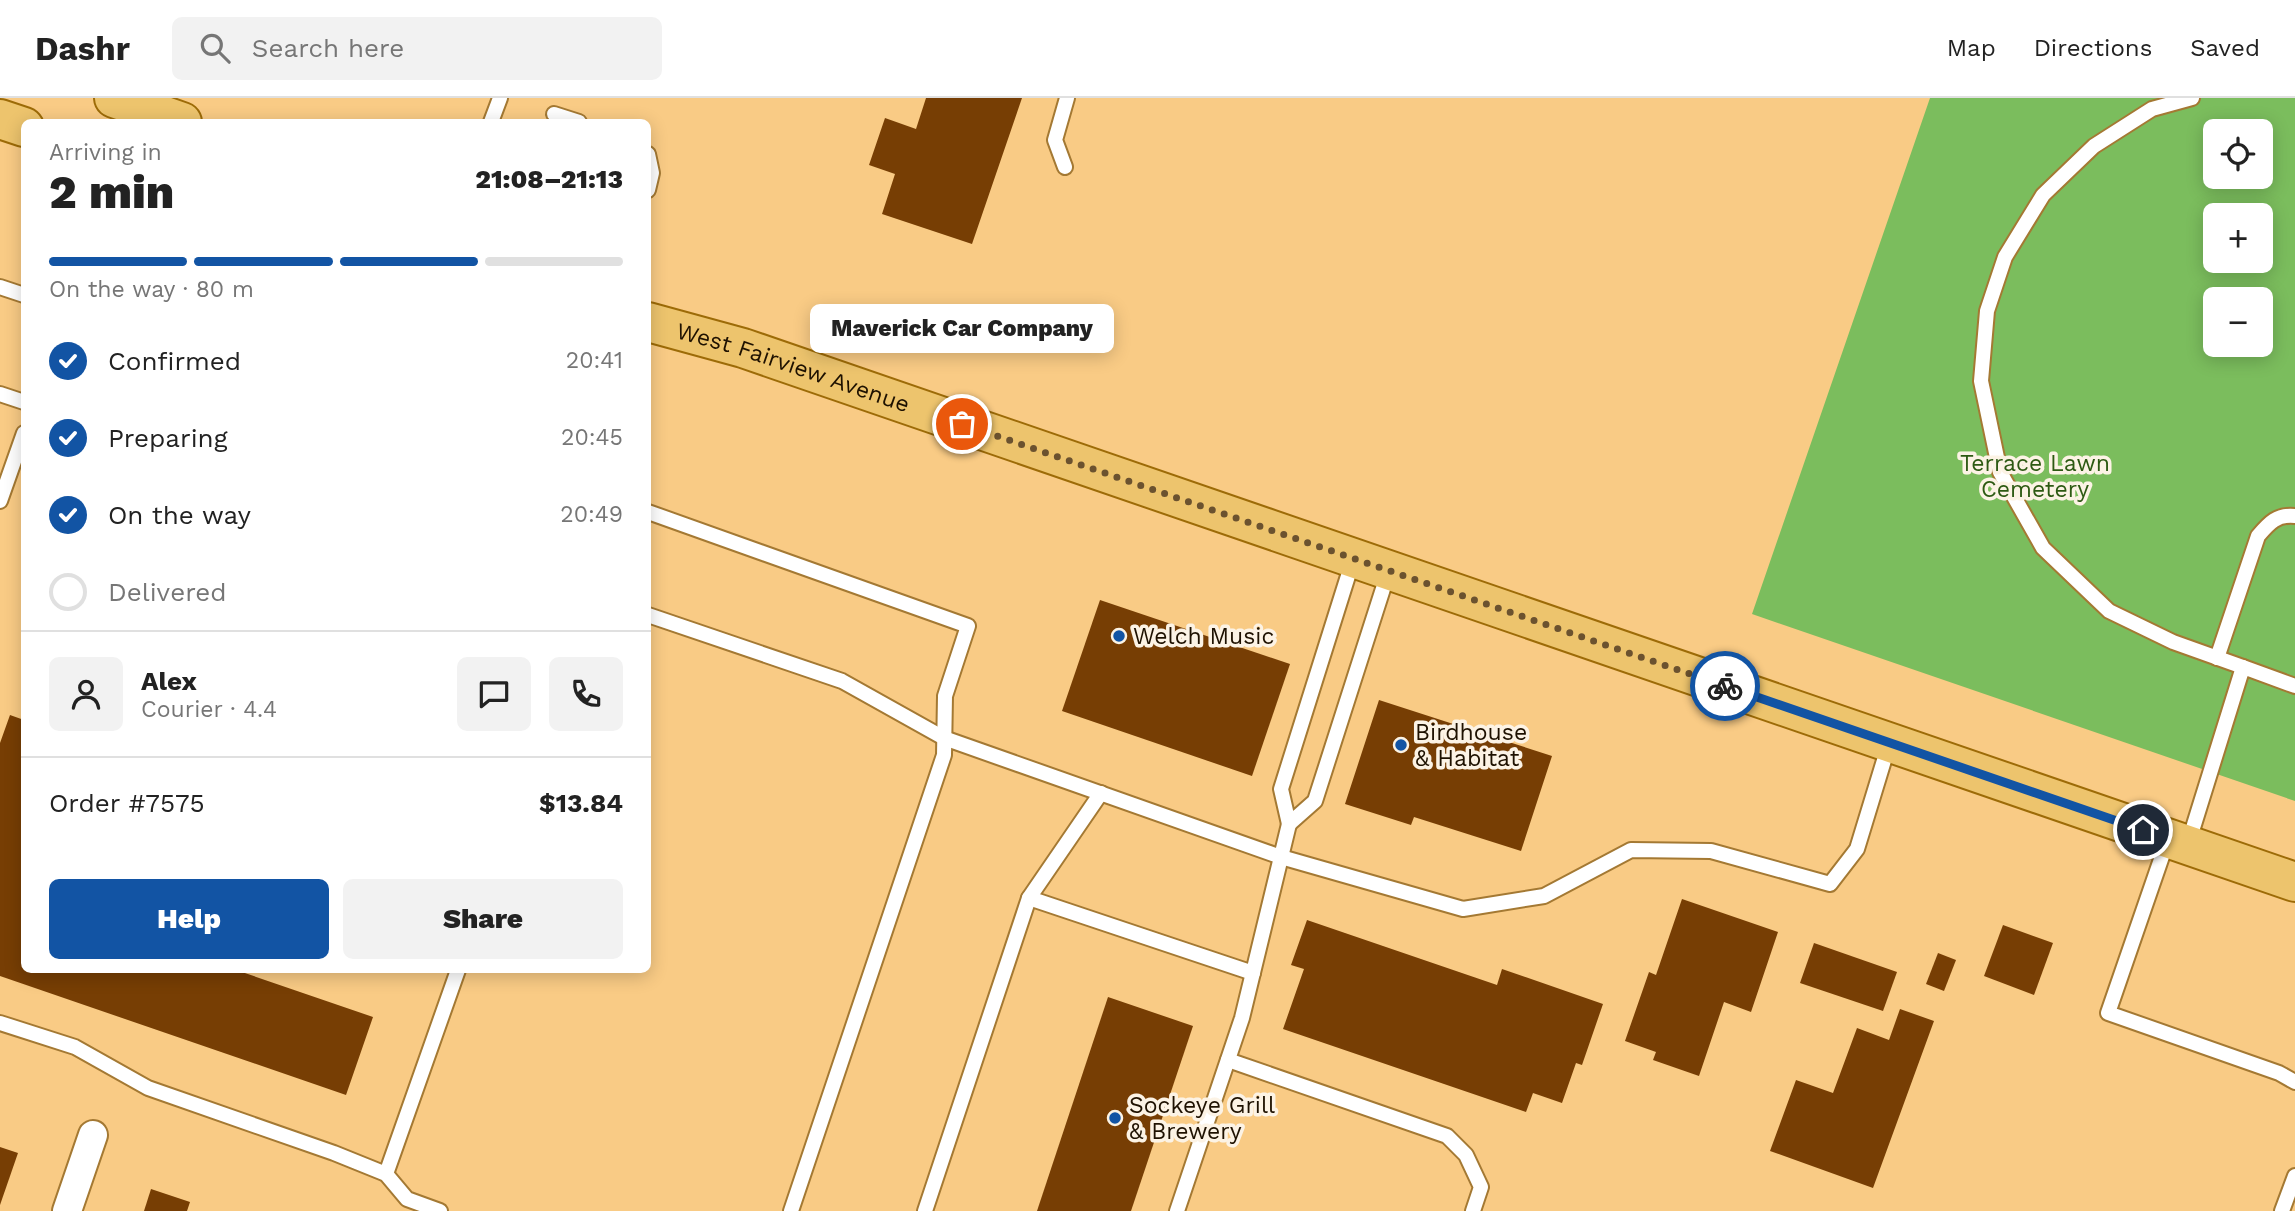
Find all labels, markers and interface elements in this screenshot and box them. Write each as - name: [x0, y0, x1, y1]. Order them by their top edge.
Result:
- search box: [172, 17, 662, 80]
- text: Dashr: [35, 29, 130, 68]
- icon: search: [196, 29, 234, 67]
- text: Search here: [252, 33, 404, 63]
- text: Map: [1947, 34, 1996, 62]
- text: Directions: [2034, 34, 2152, 62]
- text: Saved: [2190, 34, 2260, 62]
- map controls: [2203, 119, 2273, 357]
- button: locate: [2203, 119, 2273, 189]
- text: Arriving in: [49, 139, 162, 166]
- text: 21:08–21:13: [475, 164, 623, 194]
- text: 2 min: [49, 165, 174, 219]
- button: +: [2203, 203, 2273, 273]
- text: On the way · 80 m: [49, 276, 254, 303]
- button: −: [2203, 287, 2273, 357]
- callout: Maverick Car Company: [810, 305, 1114, 354]
- text: Maverick Car Company: [831, 315, 1093, 342]
- street label: West Fairview Avenue: [673, 317, 913, 418]
- icon: check: [49, 342, 87, 380]
- text: Confirmed: [108, 346, 241, 376]
- text: 20:41: [566, 347, 623, 374]
- pin: [932, 394, 992, 454]
- icon: bag: [943, 405, 981, 443]
- icon: check: [49, 419, 87, 457]
- text: Preparing: [108, 423, 228, 453]
- text: 20:45: [561, 424, 623, 451]
- park label: Terrace Lawn Cemetery: [1960, 450, 2110, 503]
- icon: check: [49, 496, 87, 534]
- text: On the way: [108, 500, 251, 530]
- text: 20:49: [560, 501, 623, 528]
- text: Delivered: [108, 577, 227, 607]
- place label: Welch Music: [1133, 623, 1274, 650]
- marker: Welch Music: [1111, 628, 1127, 644]
- courier: [1690, 651, 1760, 721]
- button: person: [49, 657, 123, 731]
- button: chat: [457, 657, 531, 731]
- button: phone: [549, 657, 623, 731]
- text: Alex: [141, 666, 197, 696]
- icon: bike: [1706, 667, 1744, 705]
- text: Courier · 4.4: [141, 696, 277, 723]
- place label: Birdhouse & Habitat: [1415, 719, 1527, 772]
- marker: Birdhouse & Habitat: [1393, 737, 1409, 753]
- text: Order #7575: [49, 788, 205, 818]
- text: $13.84: [539, 788, 623, 818]
- pin: [2113, 800, 2173, 860]
- icon: home: [2124, 811, 2162, 849]
- button: Help: [49, 879, 329, 959]
- button: Share: [343, 879, 623, 959]
- place label: Sockeye Grill & Brewery: [1129, 1092, 1275, 1145]
- marker: Sockeye Grill & Brewery: [1107, 1110, 1123, 1126]

